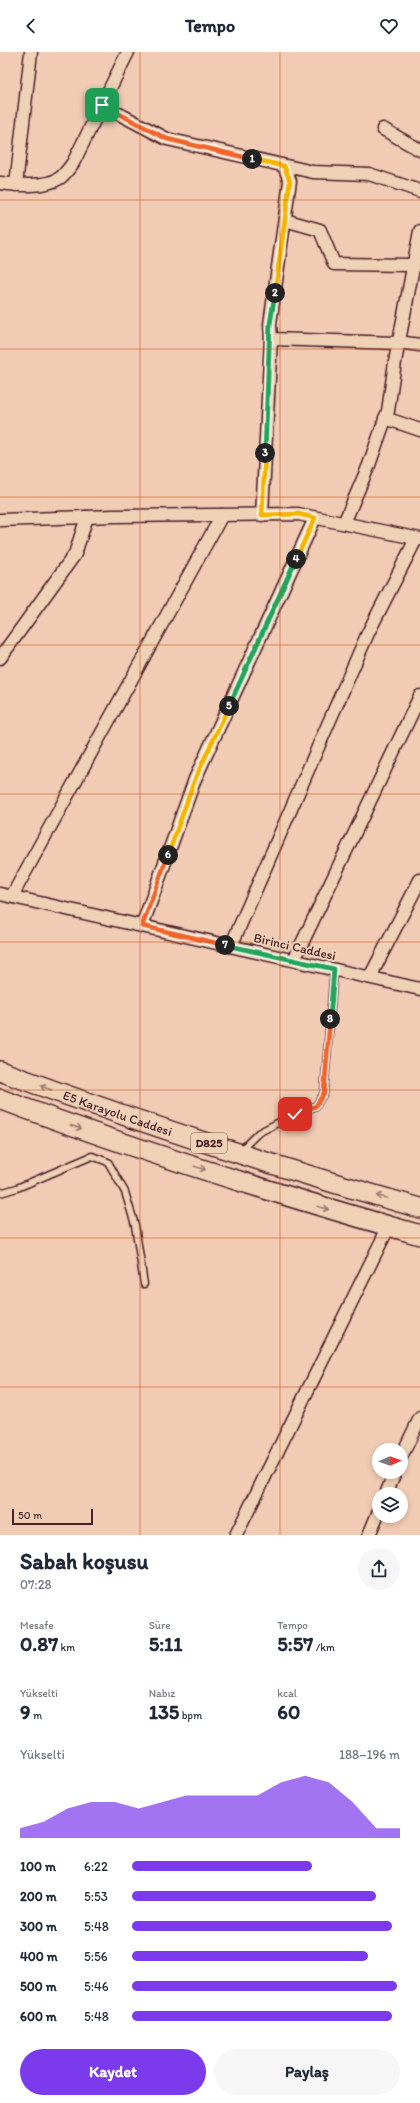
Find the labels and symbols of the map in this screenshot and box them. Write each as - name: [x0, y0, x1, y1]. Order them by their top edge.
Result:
- pin: [85, 88, 119, 122]
- pin: 1: [242, 149, 262, 169]
- pin: 2: [265, 283, 285, 303]
- pin: 3: [255, 443, 275, 463]
- pin: 4: [286, 549, 306, 569]
- pin: 5: [219, 696, 239, 716]
- pin: 6: [158, 845, 178, 865]
- street label: Birinci Caddesi: [252, 930, 338, 963]
- pin: 7: [215, 935, 235, 955]
- pin: 8: [320, 1009, 340, 1029]
- one-way arrow: [40, 1084, 52, 1092]
- street label: E5 Karayolu Caddesi: [61, 1088, 174, 1139]
- pin: [278, 1097, 312, 1131]
- one-way arrow: [70, 1123, 82, 1131]
- road number: D825: [191, 1133, 227, 1153]
- one-way arrow: [193, 1164, 205, 1172]
- one-way arrow: [376, 1193, 389, 1200]
- one-way arrow: [316, 1205, 329, 1212]
- north arrow: [372, 1443, 408, 1479]
- scale bar: [12, 1507, 93, 1526]

